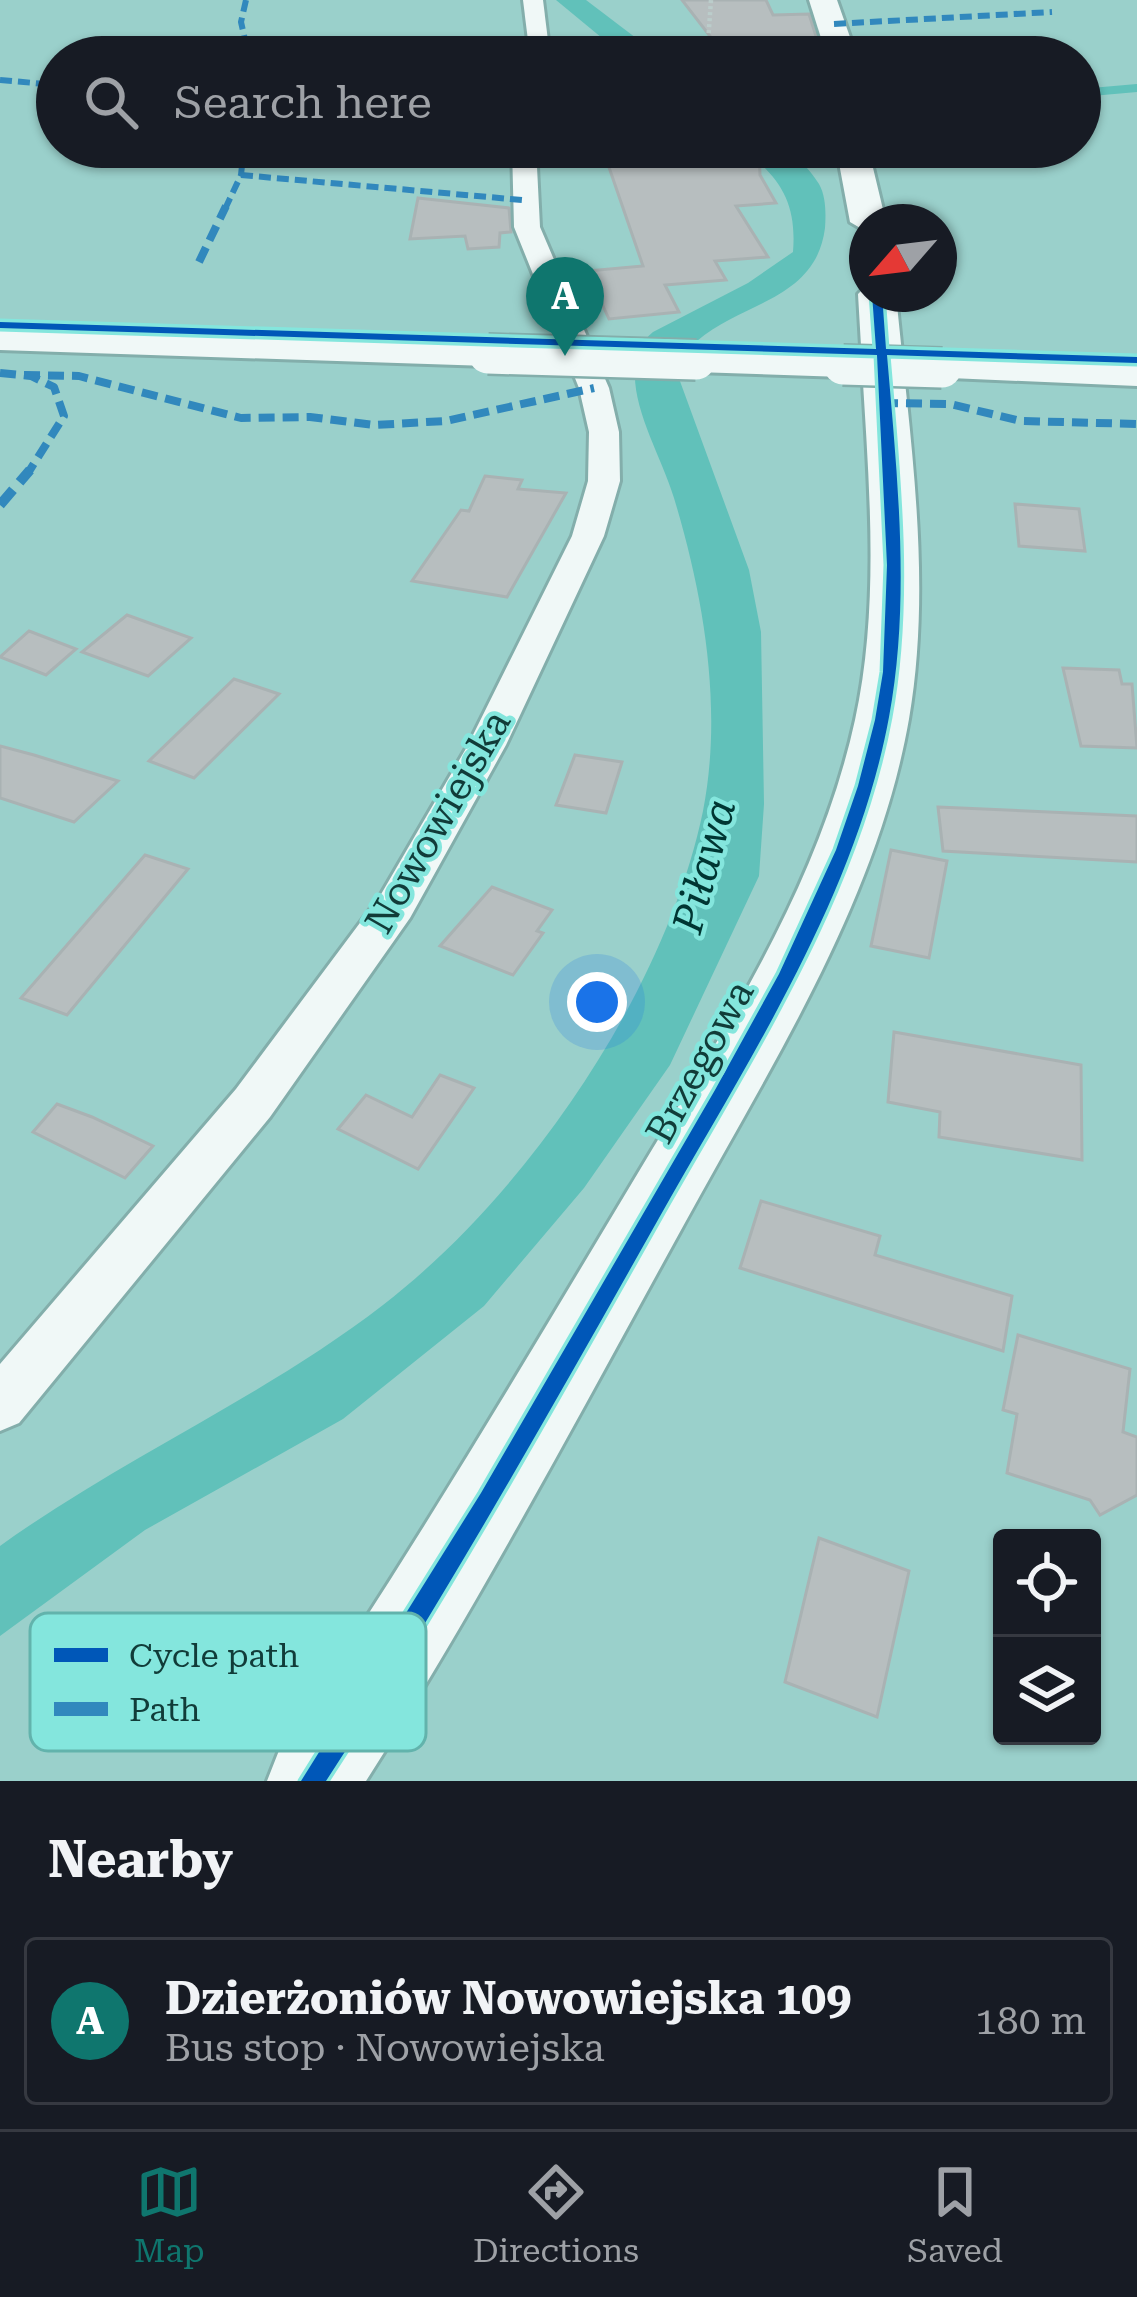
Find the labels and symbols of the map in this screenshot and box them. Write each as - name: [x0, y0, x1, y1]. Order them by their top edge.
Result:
- north arrow: [849, 204, 957, 312]
- pin: A: [526, 257, 604, 356]
- street label: Nowowiejska: [356, 703, 520, 941]
- water label: Piława: [662, 794, 745, 939]
- your location: [567, 972, 627, 1032]
- street label: Brzegowa: [637, 973, 763, 1151]
- legend: [30, 1613, 426, 1751]
- text: Cycle path: [129, 1636, 299, 1675]
- text: Path: [129, 1690, 201, 1729]

